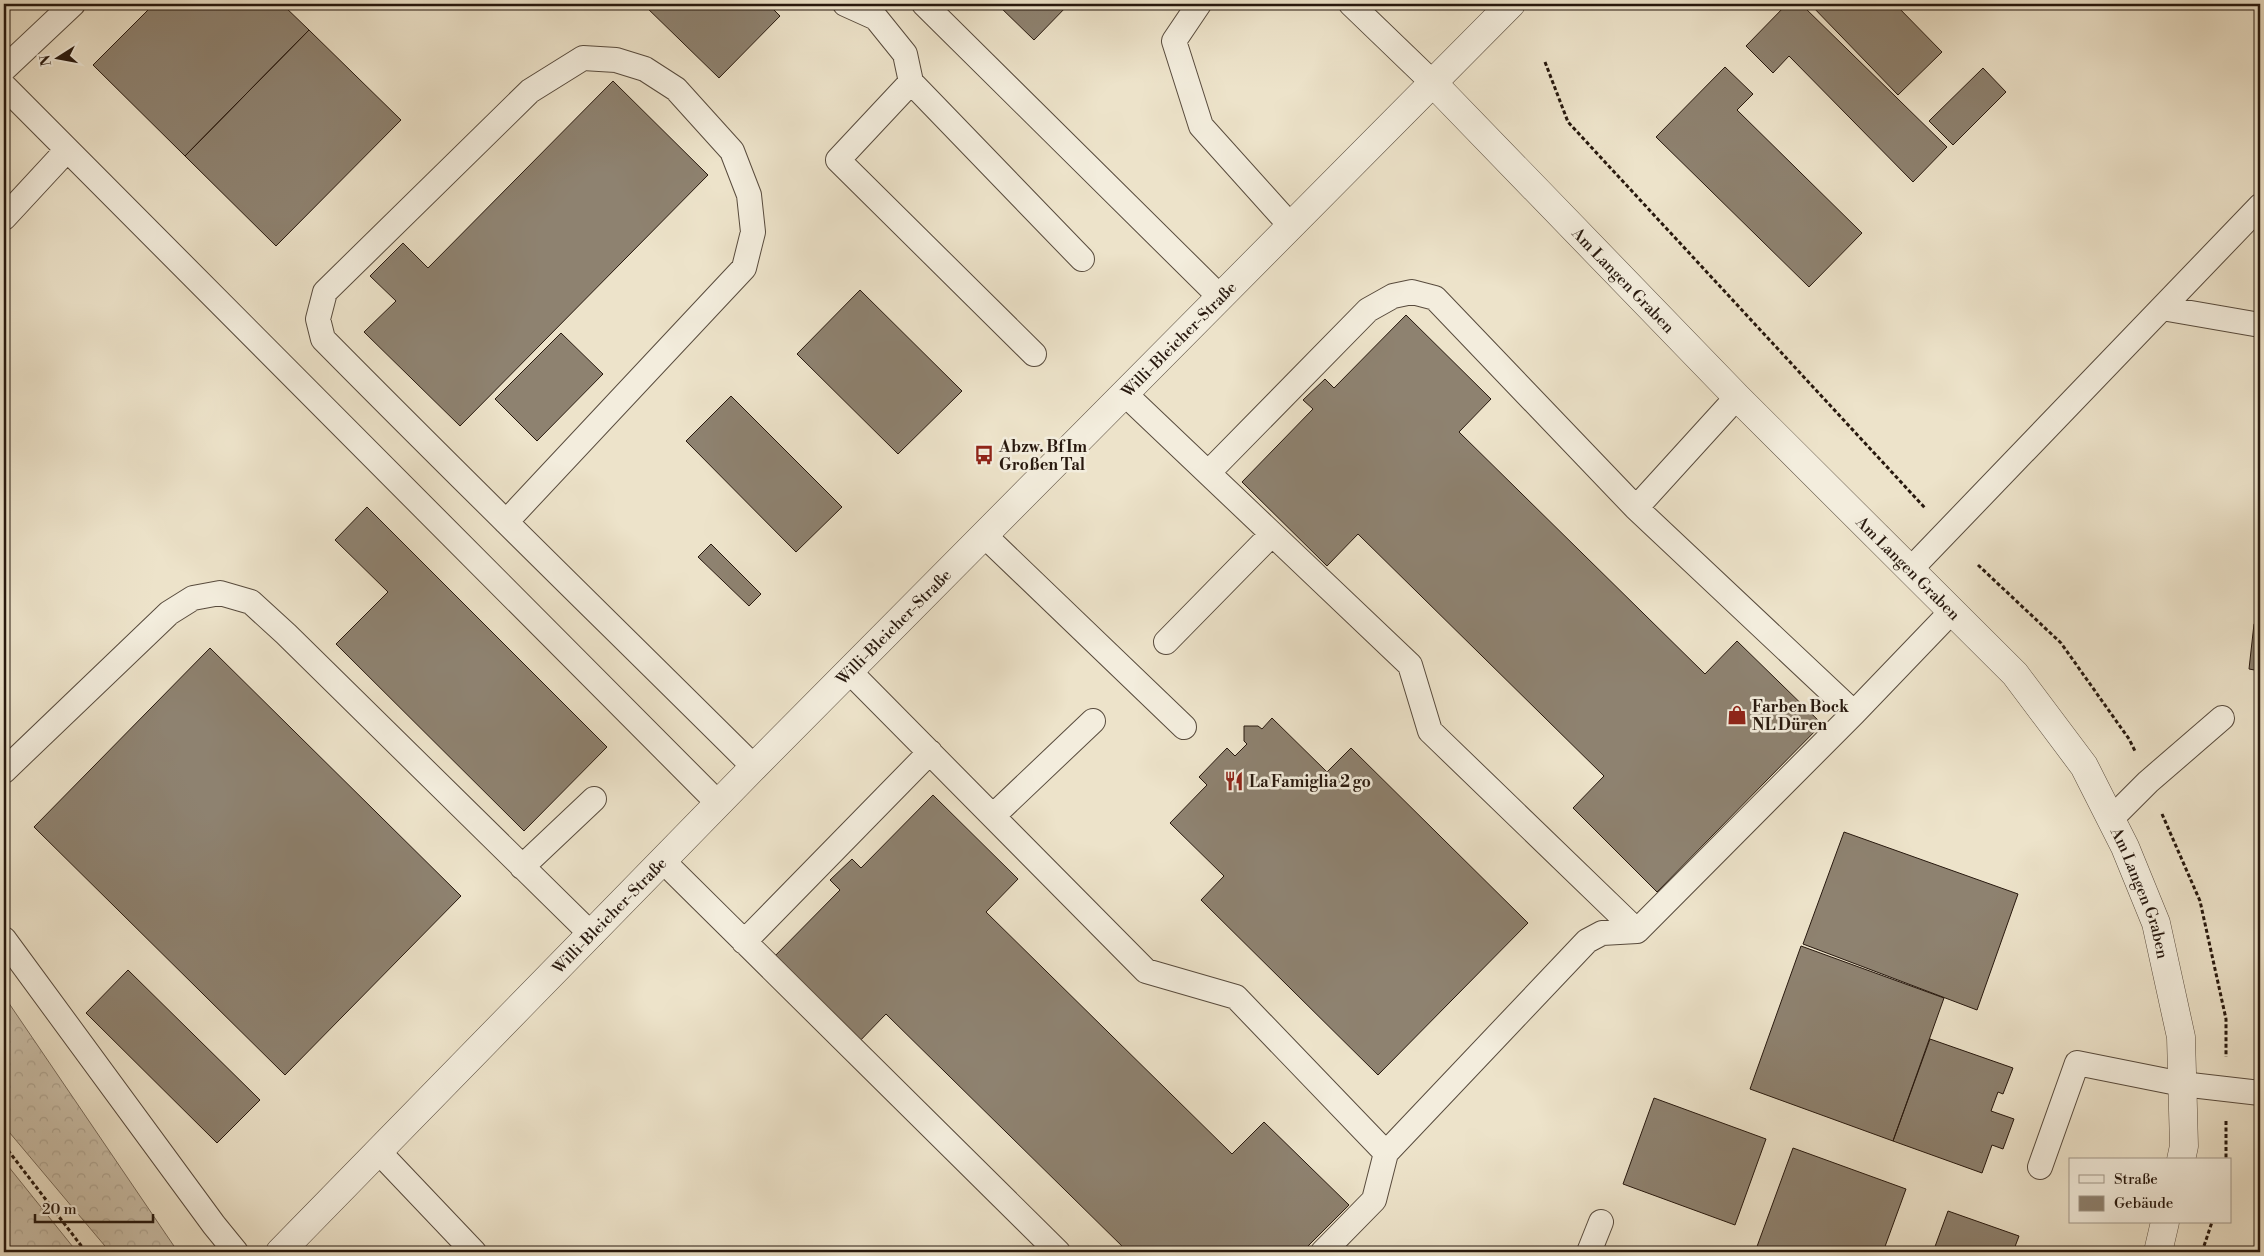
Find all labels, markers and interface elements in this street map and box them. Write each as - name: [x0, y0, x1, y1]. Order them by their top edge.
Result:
- north arrow: [32, 32, 82, 82]
- text: N: [36, 53, 56, 67]
- street label: Am Langen Graben: [1567, 223, 1679, 338]
- street label: Willi-Bleicher-Straße: [1117, 278, 1241, 403]
- place label: Abzw. Bf Im Großen Tal: [998, 437, 1087, 475]
- bus stop icon: Abzw. Bf Im Großen Tal: [973, 444, 995, 466]
- street label: Am Langen Graben: [1851, 512, 1964, 625]
- street label: Willi-Bleicher-Straße: [832, 565, 956, 690]
- place label: Farben Bock NL Düren: [1752, 697, 1850, 735]
- shop icon: Farben Bock NL Düren: [1726, 704, 1748, 726]
- restaurant icon: La Famiglia 2 go: [1223, 770, 1245, 792]
- place label: La Famiglia 2 go: [1249, 772, 1371, 792]
- street label: Am Langen Graben: [2105, 823, 2173, 961]
- street label: Willi-Bleicher-Straße: [548, 853, 671, 979]
- legend: [2069, 1158, 2232, 1224]
- text: Straße: [2114, 1170, 2158, 1189]
- scale bar: [35, 1191, 152, 1223]
- text: Gebäude: [2114, 1194, 2173, 1213]
- text: 20 m: [42, 1200, 77, 1219]

